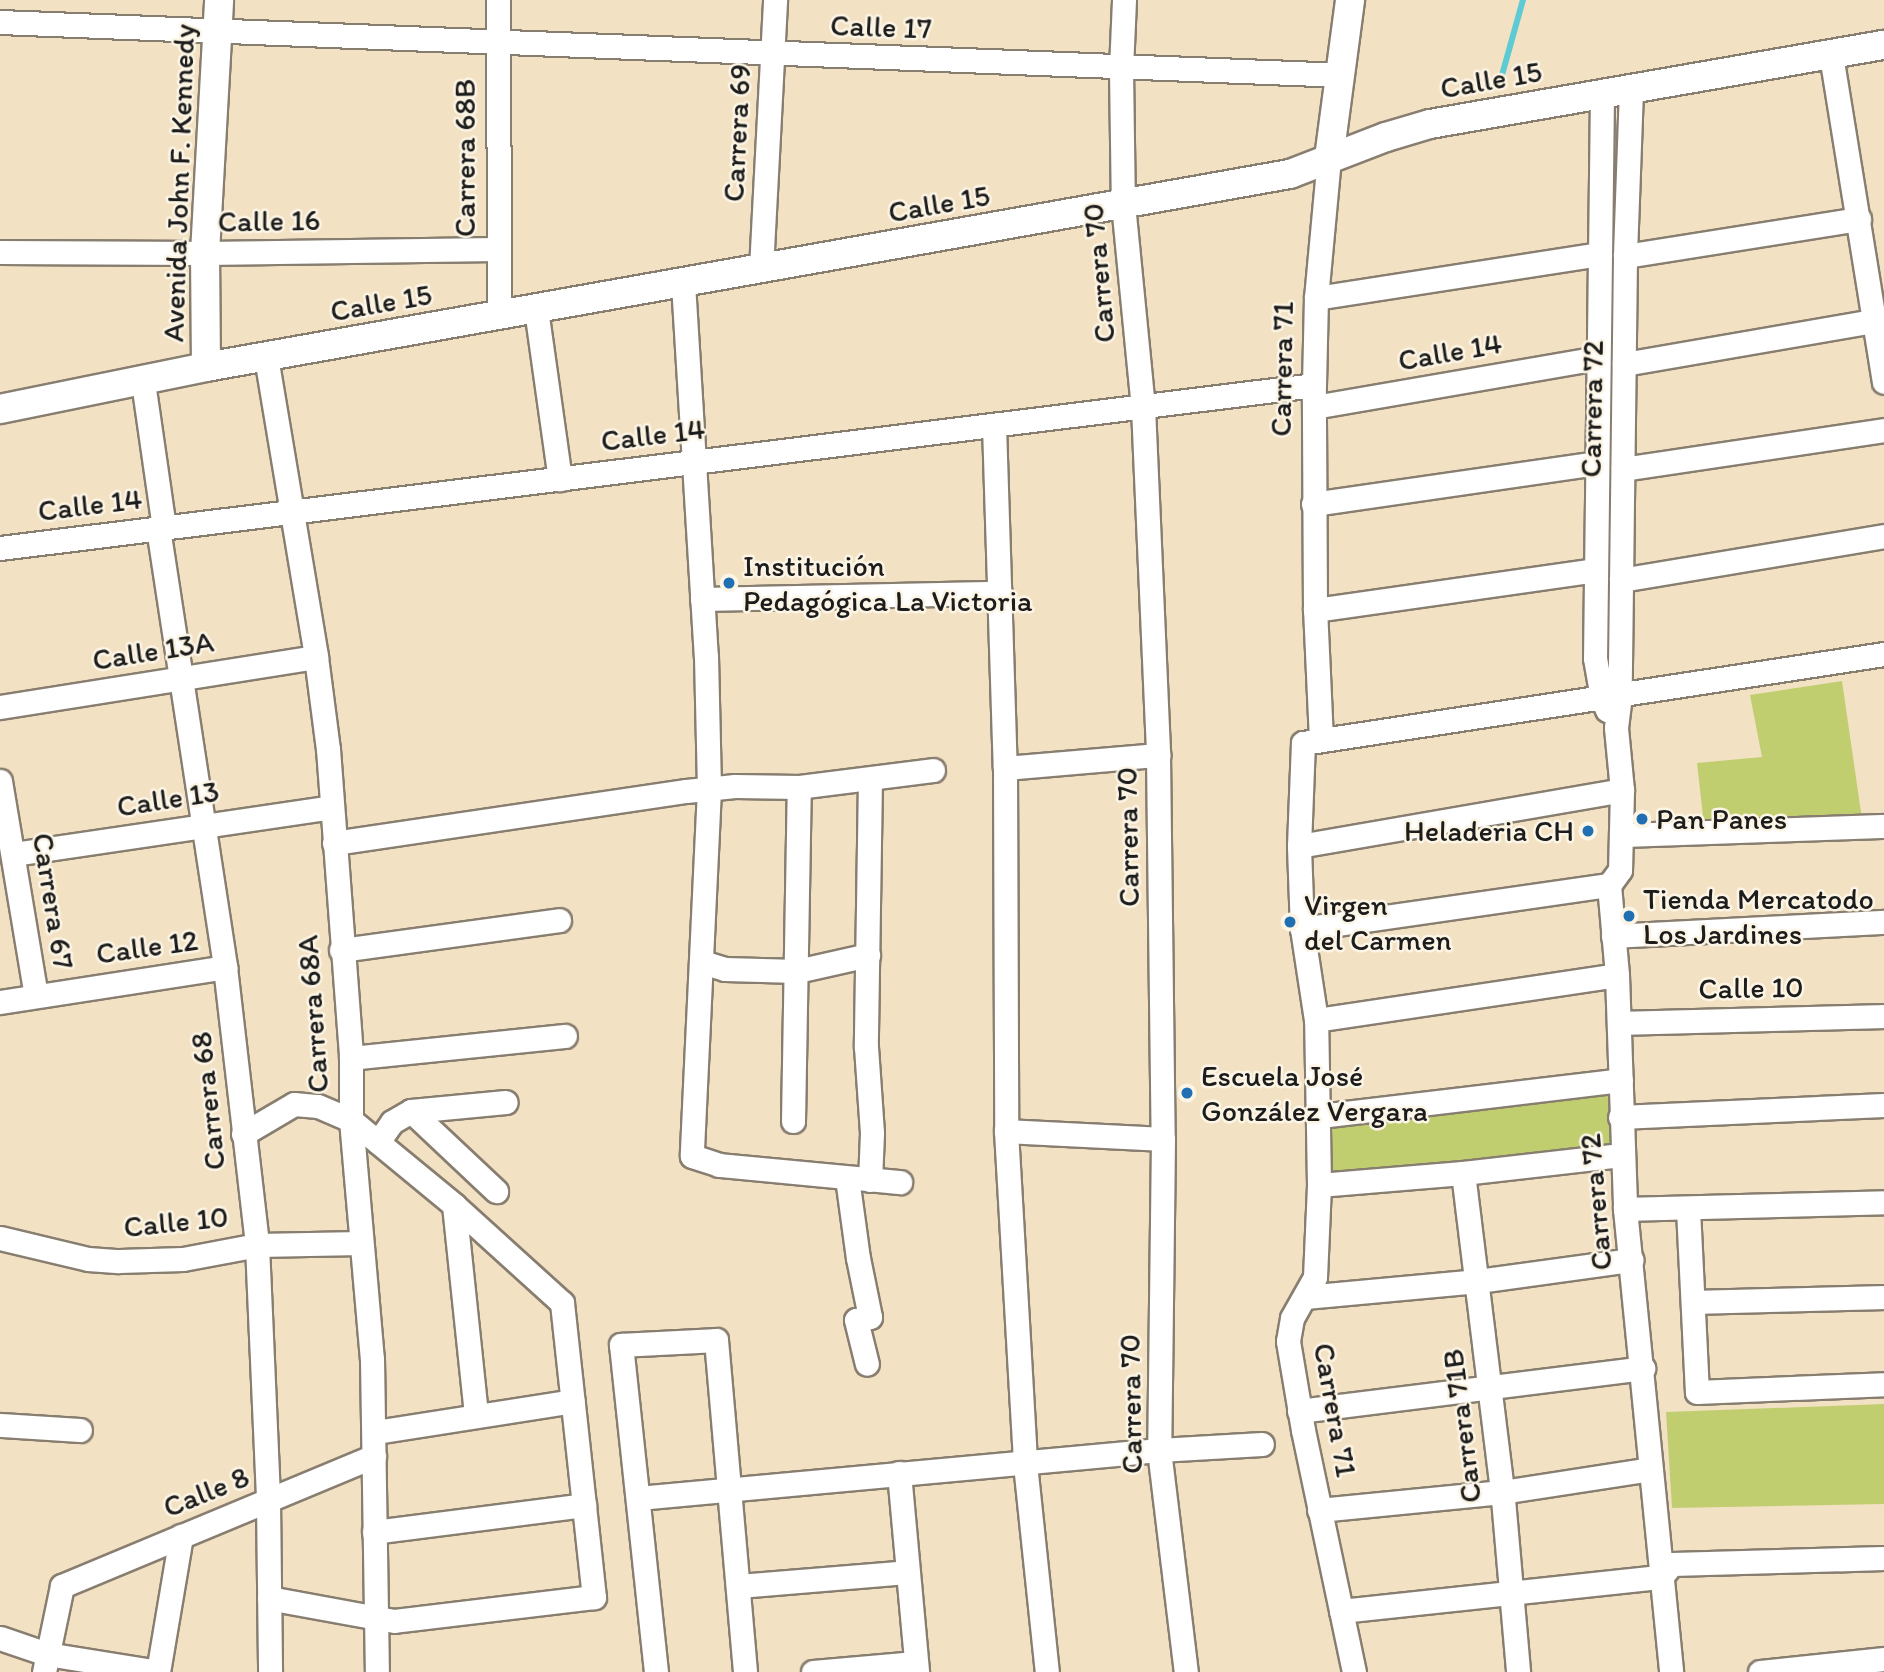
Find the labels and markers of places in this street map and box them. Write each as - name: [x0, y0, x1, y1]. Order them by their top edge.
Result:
- place label: Institución Pedagógica La Victoria: [743, 548, 1033, 618]
- marker: Institución Pedagógica La Victoria: [721, 575, 737, 591]
- place label: Pan Panes: [1656, 801, 1788, 837]
- marker: Pan Panes: [1634, 811, 1650, 827]
- place label: Heladeria CH: [1404, 813, 1574, 849]
- marker: Heladeria CH: [1580, 823, 1596, 839]
- place label: Tienda Mercatodo Los Jardines: [1643, 881, 1874, 951]
- place label: Virgen del Carmen: [1304, 887, 1452, 958]
- marker: Tienda Mercatodo Los Jardines: [1621, 908, 1637, 924]
- marker: Virgen del Carmen: [1282, 914, 1298, 930]
- place label: Escuela José González Vergara: [1201, 1058, 1427, 1128]
- marker: Escuela José González Vergara: [1179, 1085, 1195, 1101]

